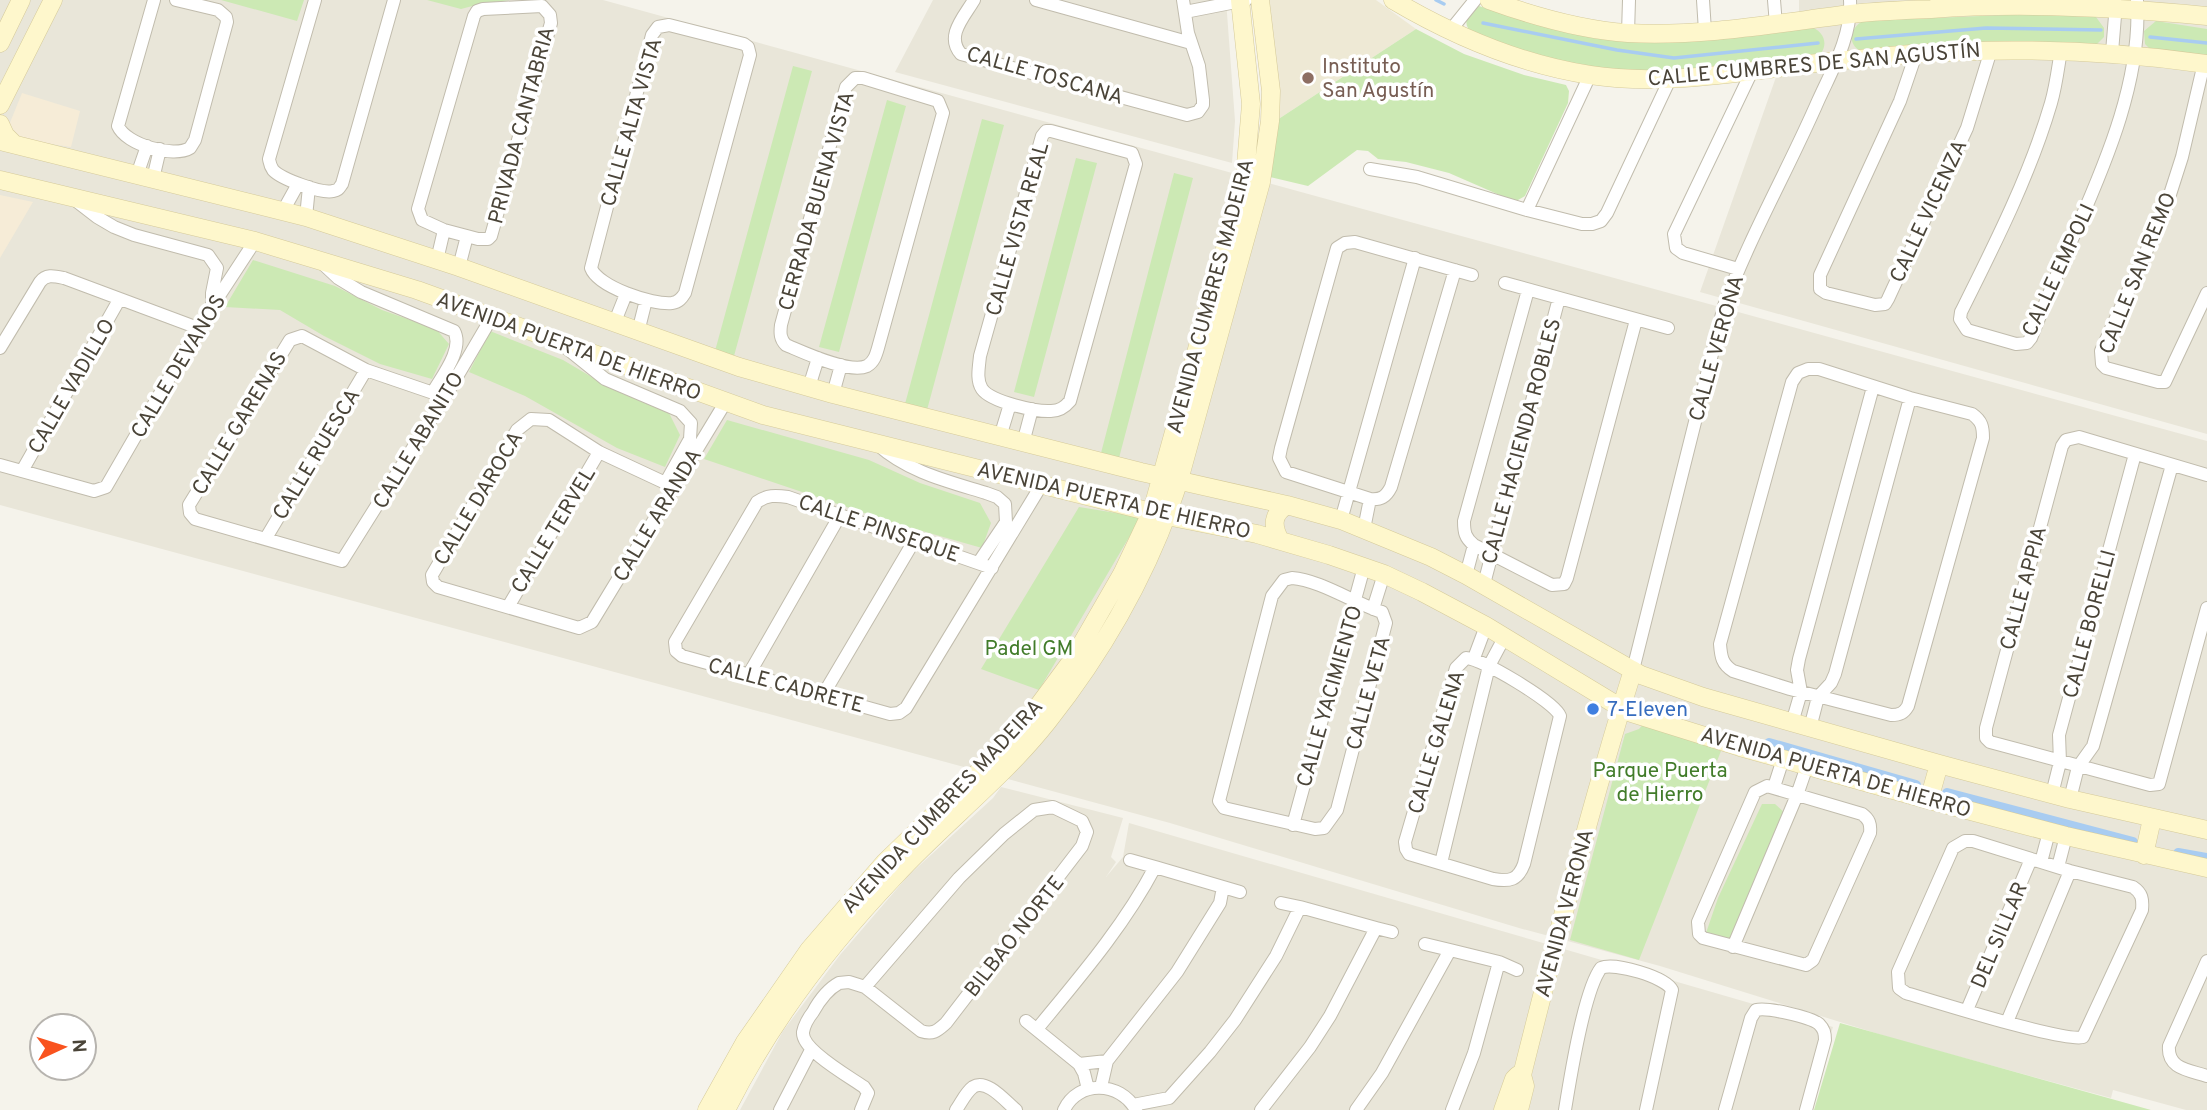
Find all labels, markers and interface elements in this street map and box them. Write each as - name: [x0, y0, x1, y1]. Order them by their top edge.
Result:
- street label: PRIVADA CANTABRIA: [483, 24, 562, 227]
- street label: CALLE ALTA VISTA: [595, 35, 669, 210]
- street label: CALLE CUMBRES DE SAN AGUSTÍN: [1646, 36, 1982, 94]
- street label: CALLE TOSCANA: [963, 41, 1126, 112]
- place label: Instituto San Agustín: [1322, 54, 1434, 105]
- marker: Instituto San Agustín: [1300, 70, 1316, 86]
- street label: CERRADA BUENA VISTA: [773, 89, 862, 314]
- street label: CALLE VICENZA: [1884, 136, 1974, 287]
- street label: CALLE VISTA REAL: [981, 139, 1056, 319]
- street label: AVENIDA CUMBRES MADEIRA: [1162, 156, 1261, 437]
- street label: CALLE SAN REMO: [2094, 189, 2183, 358]
- street label: CALLE EMPOLI: [2017, 200, 2102, 341]
- street label: CALLE VERONA: [1684, 272, 1751, 425]
- street label: AVENIDA PUERTA DE HIERRO: [432, 287, 705, 408]
- street label: CALLE DEVANOS: [126, 290, 233, 444]
- street label: CALLE VADILLO: [23, 314, 122, 459]
- street label: CALLE HACIENDA ROBLES: [1477, 316, 1568, 567]
- street label: CALLE GARENAS: [187, 347, 294, 501]
- street label: CALLE ABANITO: [368, 367, 471, 514]
- street label: CALLE RUESCA: [267, 384, 367, 525]
- street label: CALLE DAROCA: [429, 427, 530, 571]
- street label: CALLE ARANDA: [608, 444, 709, 587]
- street label: AVENIDA PUERTA DE HIERRO: [974, 457, 1253, 546]
- street label: CALLE TERVEL: [506, 462, 603, 599]
- street label: CALLE PINSEQUE: [794, 489, 963, 570]
- street label: CALLE APPIA: [1995, 523, 2054, 653]
- street label: CALLE BORELLI: [2058, 547, 2123, 702]
- street label: CALLE YACIMIENTO: [1292, 602, 1369, 790]
- street label: CALLE VETA: [1341, 633, 1398, 753]
- park label: Padel GM: [984, 636, 1074, 663]
- street label: CALLE CADRETE: [705, 653, 867, 720]
- street label: CALLE GALENA: [1403, 667, 1472, 818]
- street label: AVENIDA CUMBRES MADEIRA: [837, 694, 1050, 920]
- place label: 7-Eleven: [1607, 697, 1688, 724]
- marker: 7-Eleven: [1585, 701, 1601, 717]
- street label: AVENIDA PUERTA DE HIERRO: [1697, 722, 1974, 825]
- park label: Parque Puerta de Hierro: [1593, 758, 1727, 809]
- street label: AVENIDA VERONA: [1530, 826, 1601, 1001]
- street label: BILBAO NORTE: [959, 871, 1071, 1003]
- street label: DEL SILLAR: [1966, 878, 2035, 993]
- north arrow: [28, 1012, 98, 1082]
- text: N: [66, 1038, 90, 1054]

